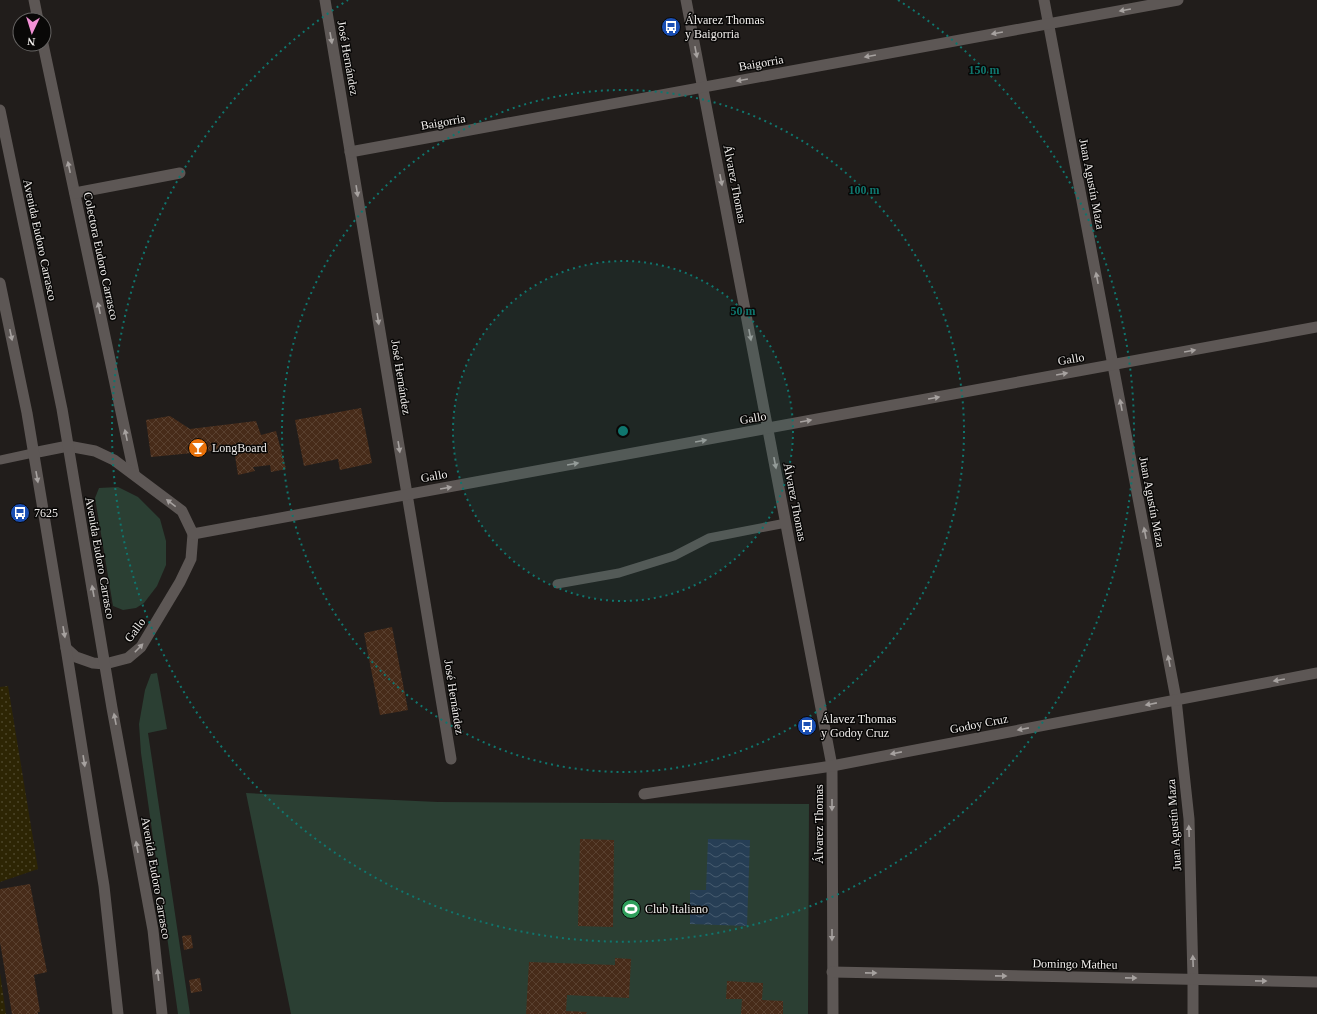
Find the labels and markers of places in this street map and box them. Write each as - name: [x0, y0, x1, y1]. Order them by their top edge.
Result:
- place label: Álvarez Thomas y Baigorria: [685, 13, 765, 41]
- bus stop icon: Álvarez Thomas y Baigorria: [660, 16, 682, 38]
- centre of rings: [616, 424, 630, 438]
- bar icon: LongBoard: [187, 437, 209, 459]
- place label: LongBoard: [212, 441, 267, 455]
- bus stop icon: 7625: [9, 502, 31, 524]
- place label: 7625: [34, 506, 58, 520]
- place label: Álavez Thomas y Godoy Cruz: [821, 712, 897, 740]
- bus stop icon: Álavez Thomas y Godoy Cruz: [796, 715, 818, 737]
- sports icon: Club Italiano: [620, 898, 642, 920]
- place label: Club Italiano: [645, 902, 708, 916]

